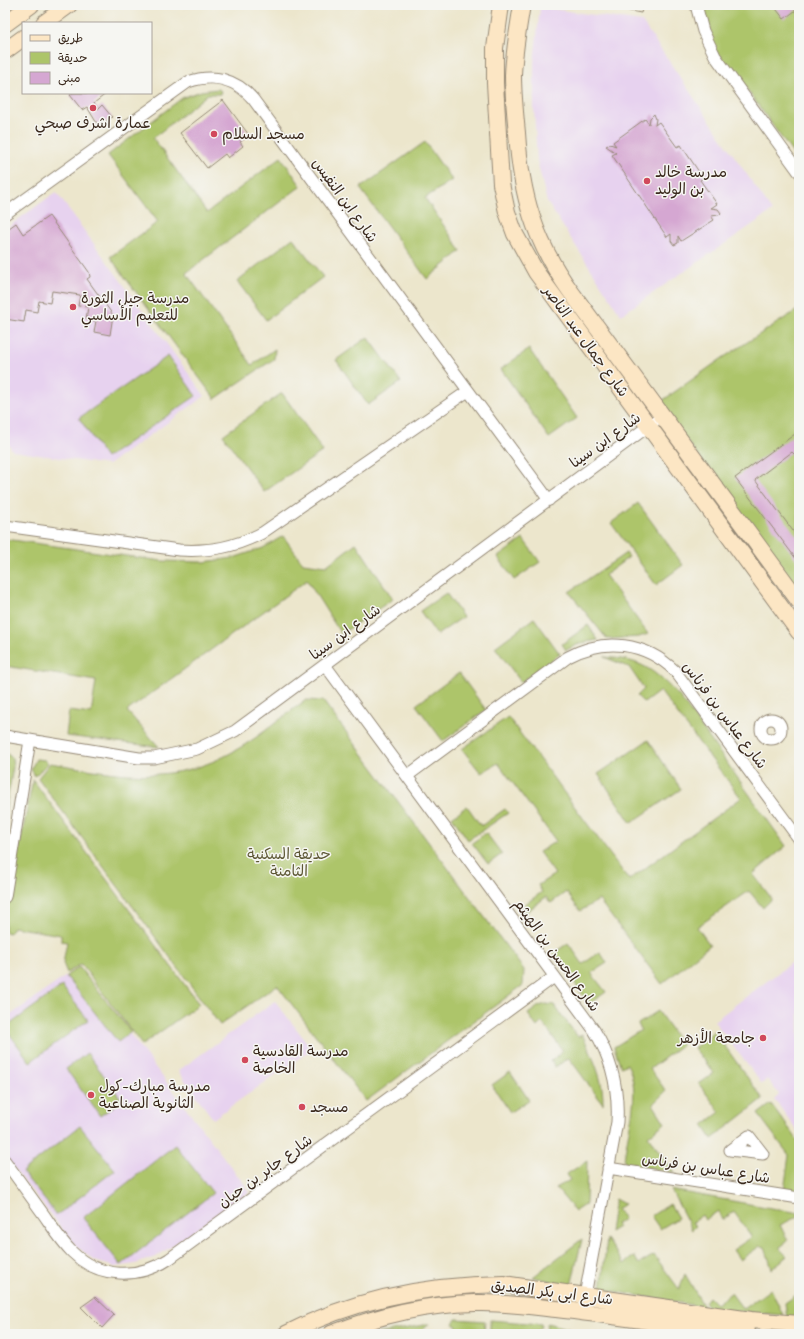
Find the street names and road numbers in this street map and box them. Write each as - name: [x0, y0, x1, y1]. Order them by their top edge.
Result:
- street label: شارع ابن النفيس: [307, 154, 382, 247]
- street label: شارع جمال عبد الناصر: [537, 281, 633, 402]
- street label: شارع ابن سينا: [566, 408, 645, 473]
- street label: شارع ابن سينا: [306, 600, 385, 665]
- street label: شارع عباس بن فرناس: [677, 658, 771, 773]
- street label: شارع الحسن بن الهيثم: [508, 895, 604, 1016]
- street label: شارع جابر بن حيان: [214, 1131, 317, 1213]
- street label: شارع عباس بن فرناس: [640, 1149, 771, 1189]
- street label: شارع ابى بكر الصديق: [490, 1276, 614, 1310]

